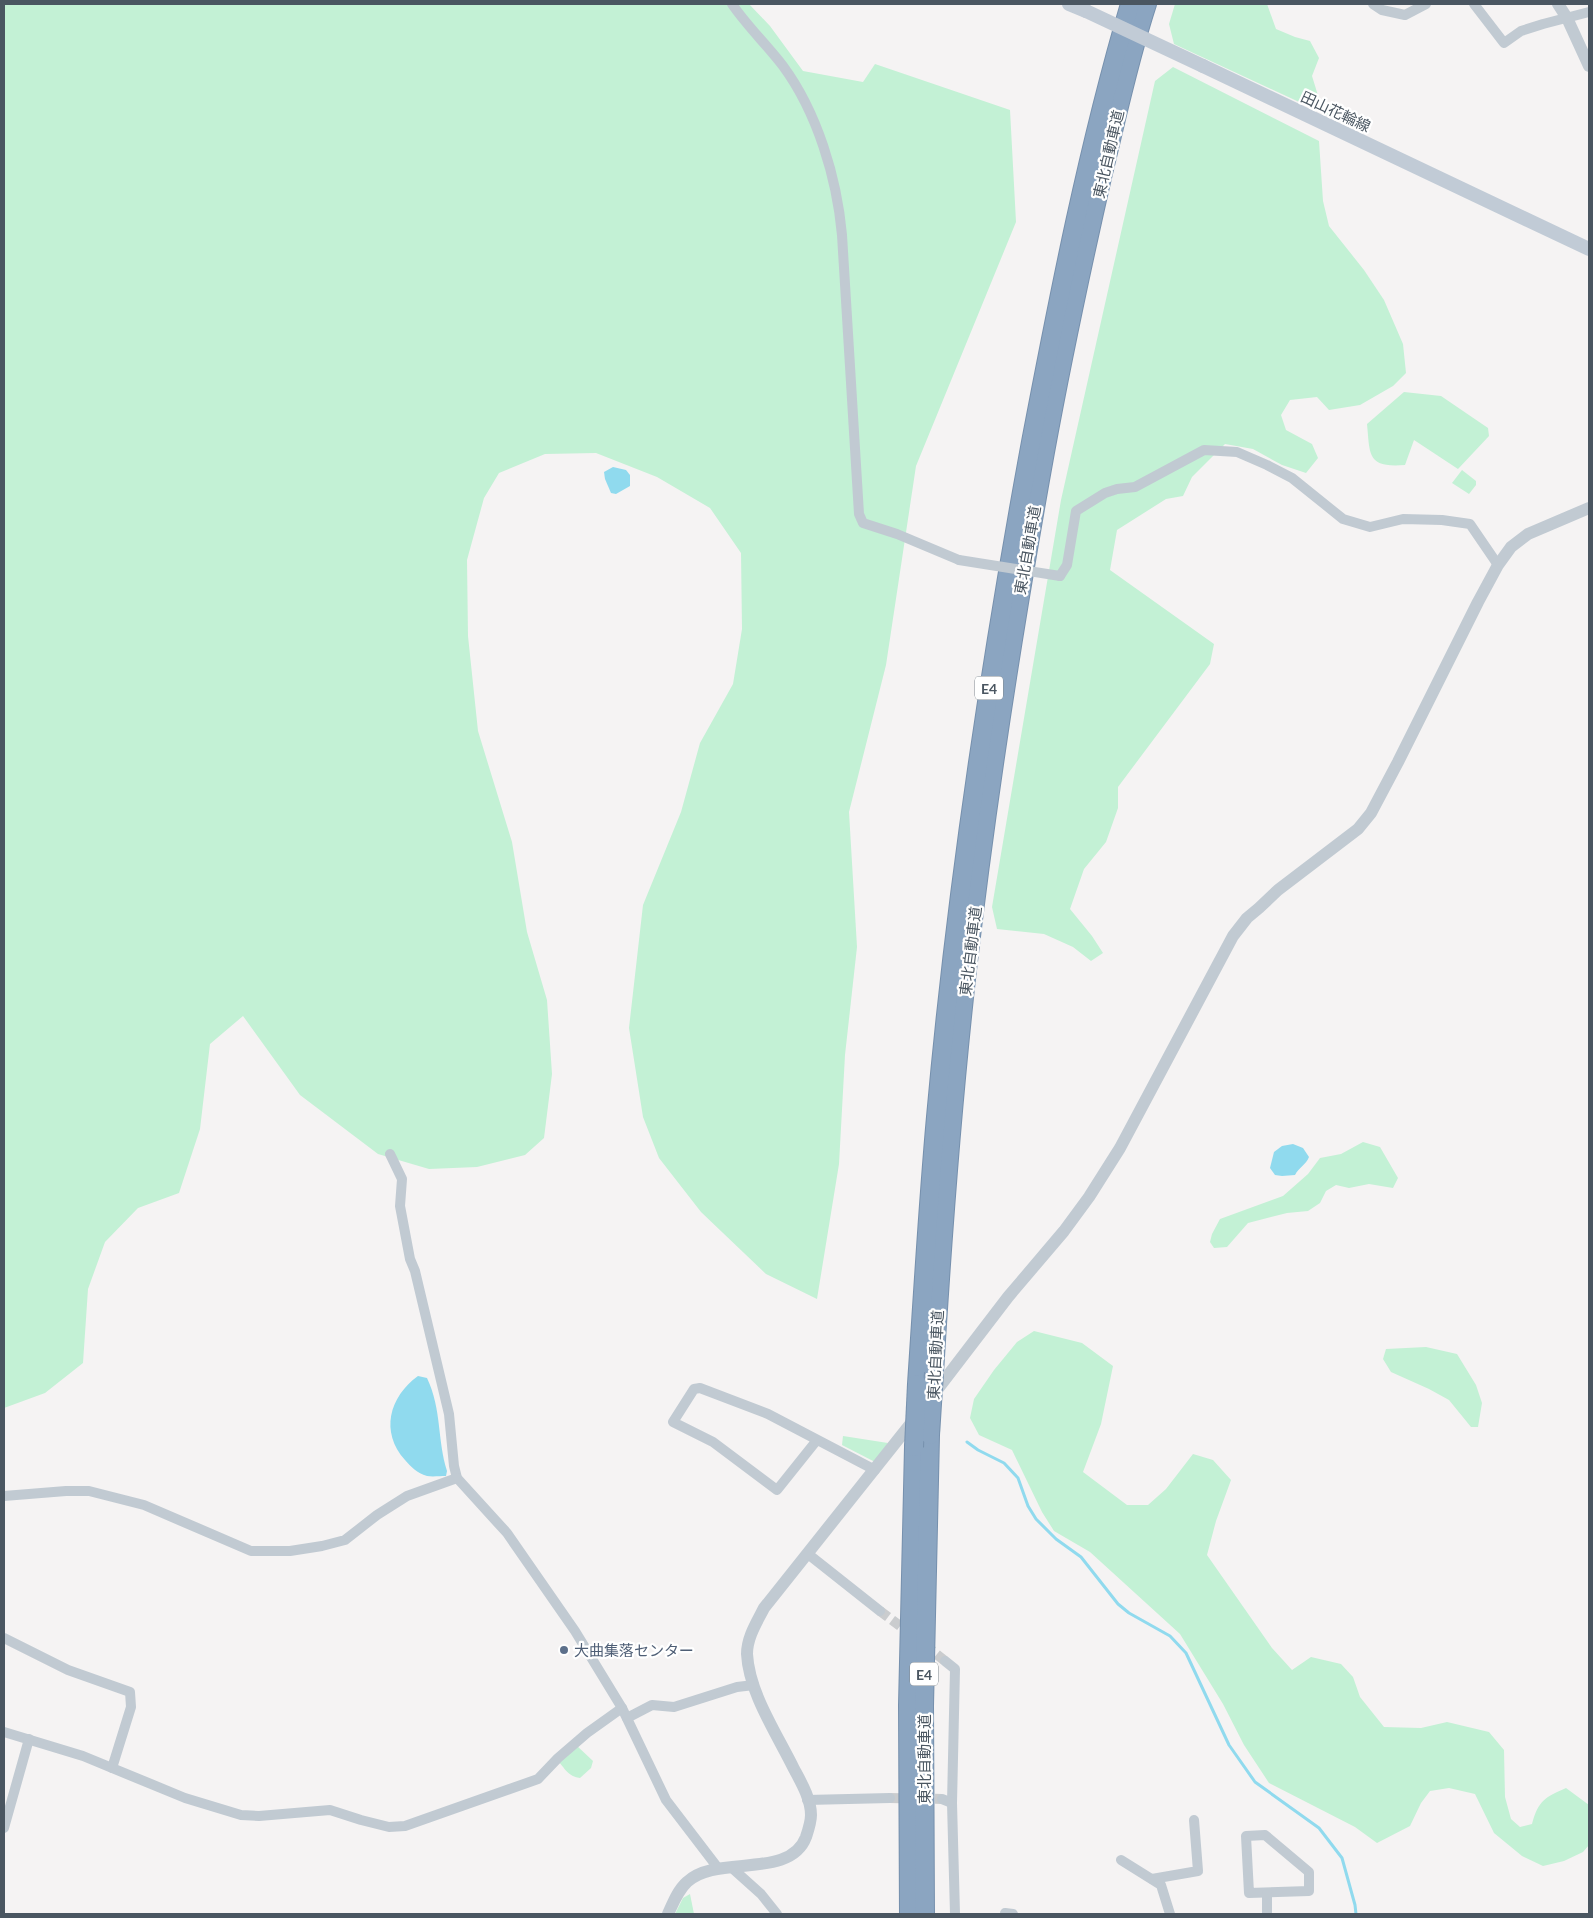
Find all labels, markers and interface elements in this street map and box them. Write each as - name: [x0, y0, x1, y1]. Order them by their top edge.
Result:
- street label: 田山花輪線: [1298, 87, 1374, 135]
- street label: 東北自動車道: [1089, 108, 1127, 200]
- street label: 東北自動車道: [1010, 504, 1044, 596]
- road number: E4: [975, 676, 1003, 700]
- street label: 東北自動車道: [956, 905, 984, 997]
- street label: 東北自動車道: [924, 1310, 946, 1400]
- place label: 大曲集落センター: [574, 1641, 694, 1659]
- marker: 大曲集落センター: [558, 1644, 570, 1656]
- road number: E4: [910, 1662, 938, 1686]
- street label: 東北自動車道: [915, 1714, 933, 1804]

